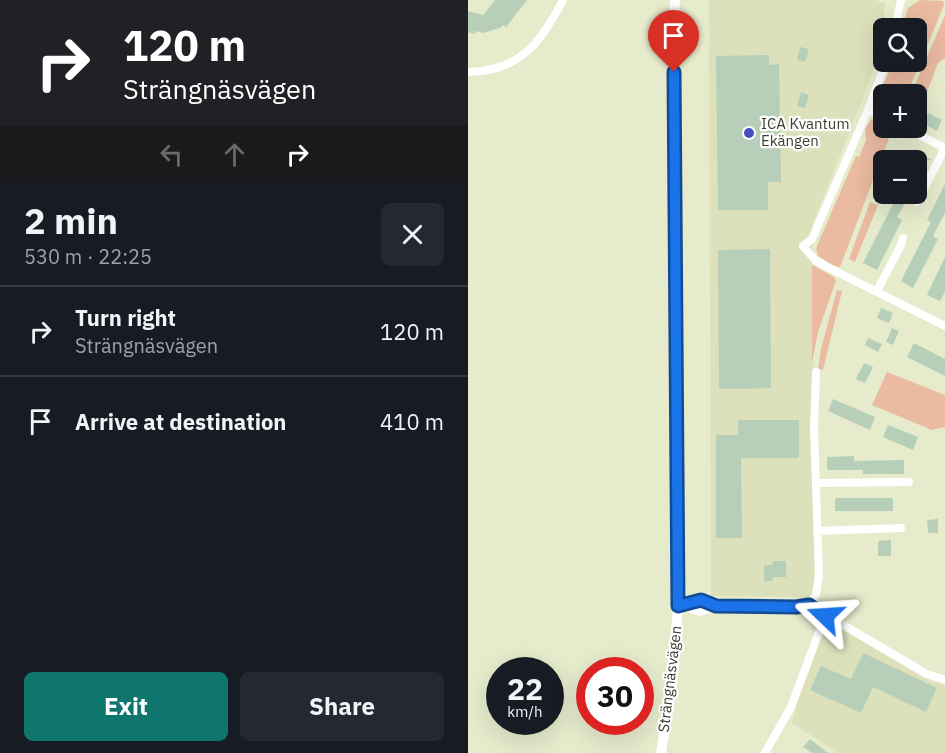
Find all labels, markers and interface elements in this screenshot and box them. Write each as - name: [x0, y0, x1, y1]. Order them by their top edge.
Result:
- pin: [648, 10, 699, 72]
- text: 120 m: [123, 18, 246, 73]
- map controls: [873, 18, 927, 204]
- button: search: [873, 18, 927, 72]
- icon: arrive: [657, 19, 690, 52]
- icon: right: [24, 24, 102, 102]
- text: Strängnäsvägen: [123, 71, 316, 106]
- button: +: [873, 84, 927, 138]
- place label: ICA Kvantum Ekängen: [761, 114, 850, 150]
- marker: ICA Kvantum Ekängen: [742, 126, 756, 140]
- icon: left: [155, 138, 188, 171]
- icon: ahead: [218, 138, 251, 171]
- icon: right: [281, 138, 314, 171]
- button: −: [873, 150, 927, 204]
- text: 2 min: [24, 197, 118, 244]
- button: close: [381, 203, 444, 266]
- text: 530 m · 22:25: [24, 243, 152, 270]
- text: Turn right: [75, 303, 176, 332]
- icon: right: [24, 315, 57, 348]
- text: 120 m: [380, 317, 444, 346]
- text: Strängnäsvägen: [75, 332, 218, 359]
- icon: arrive: [24, 405, 57, 438]
- text: Arrive at destination: [75, 407, 286, 436]
- text: 410 m: [380, 407, 444, 436]
- position arrow: [793, 584, 857, 648]
- street label: Strängnäsvägen: [654, 625, 685, 733]
- speed limit sign: 30: [576, 657, 654, 735]
- text: 22: [507, 669, 543, 708]
- button: Exit: [24, 672, 228, 741]
- button: Share: [240, 672, 444, 741]
- text: km/h: [507, 702, 543, 721]

